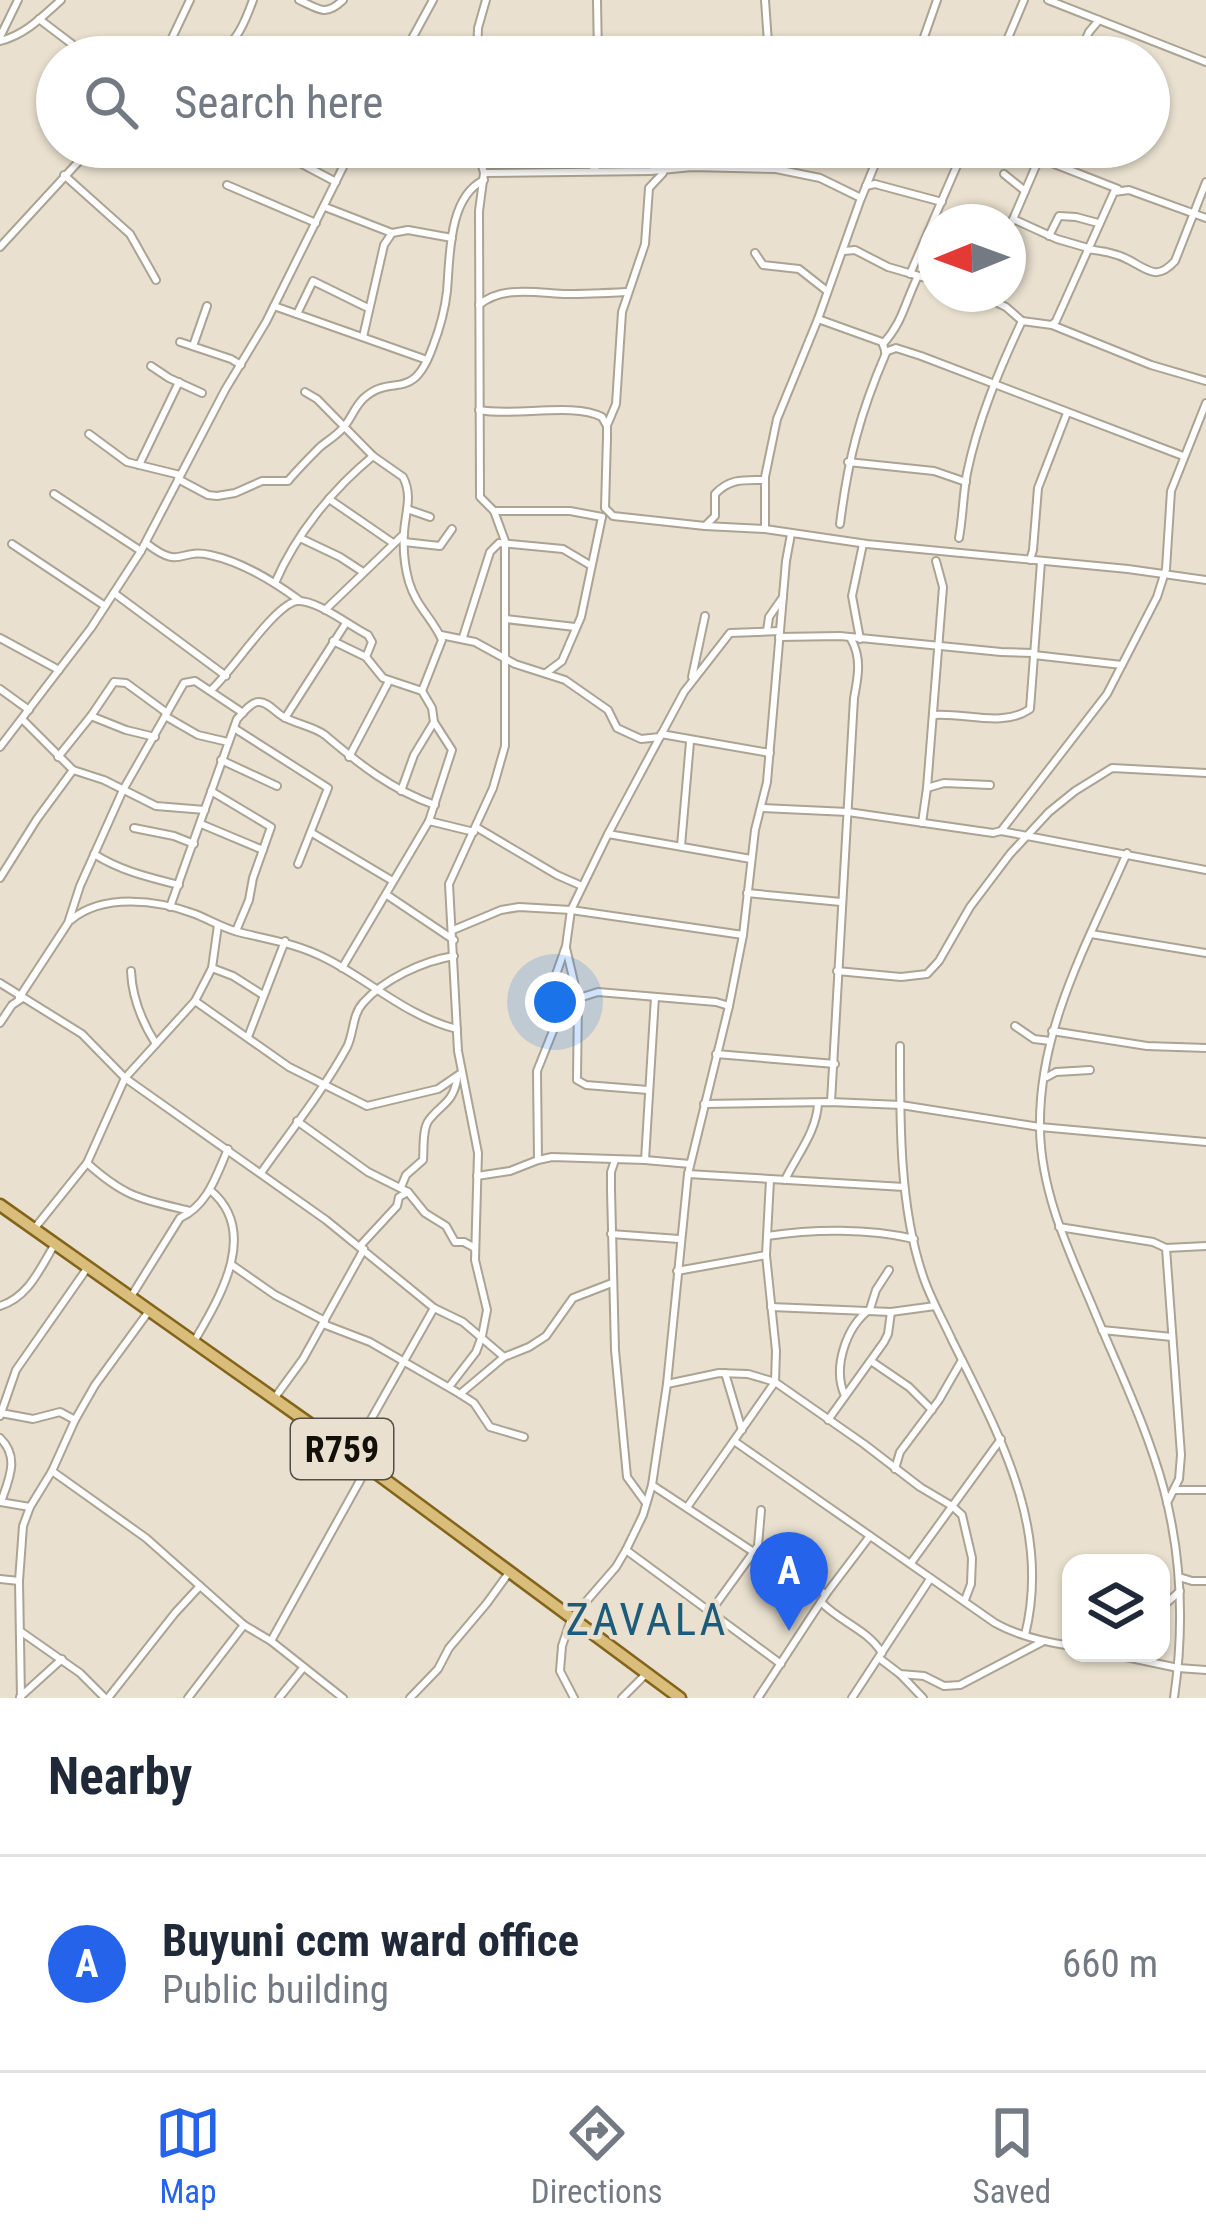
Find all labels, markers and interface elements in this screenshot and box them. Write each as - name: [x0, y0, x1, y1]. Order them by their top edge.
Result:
- search box: [36, 36, 1170, 168]
- icon: search: [78, 69, 144, 135]
- text: Search here: [174, 76, 383, 129]
- north arrow: [918, 204, 1026, 312]
- your location: [525, 972, 585, 1032]
- road number: R759: [291, 1419, 393, 1479]
- pin: A: [750, 1532, 828, 1631]
- map controls: [1062, 1554, 1170, 1662]
- button: layers: [1062, 1554, 1170, 1662]
- district label: ZAVALA: [565, 1593, 729, 1646]
- text: Nearby: [48, 1747, 192, 1806]
- text: Buyuni ccm ward office: [162, 1914, 579, 1967]
- text: A: [75, 1941, 99, 1987]
- text: 660 m: [1062, 1941, 1158, 1987]
- text: Public building: [162, 1967, 389, 2013]
- tab: Map: [155, 2100, 221, 2211]
- tab: Directions: [531, 2100, 663, 2211]
- tab: Saved: [973, 2100, 1051, 2211]

